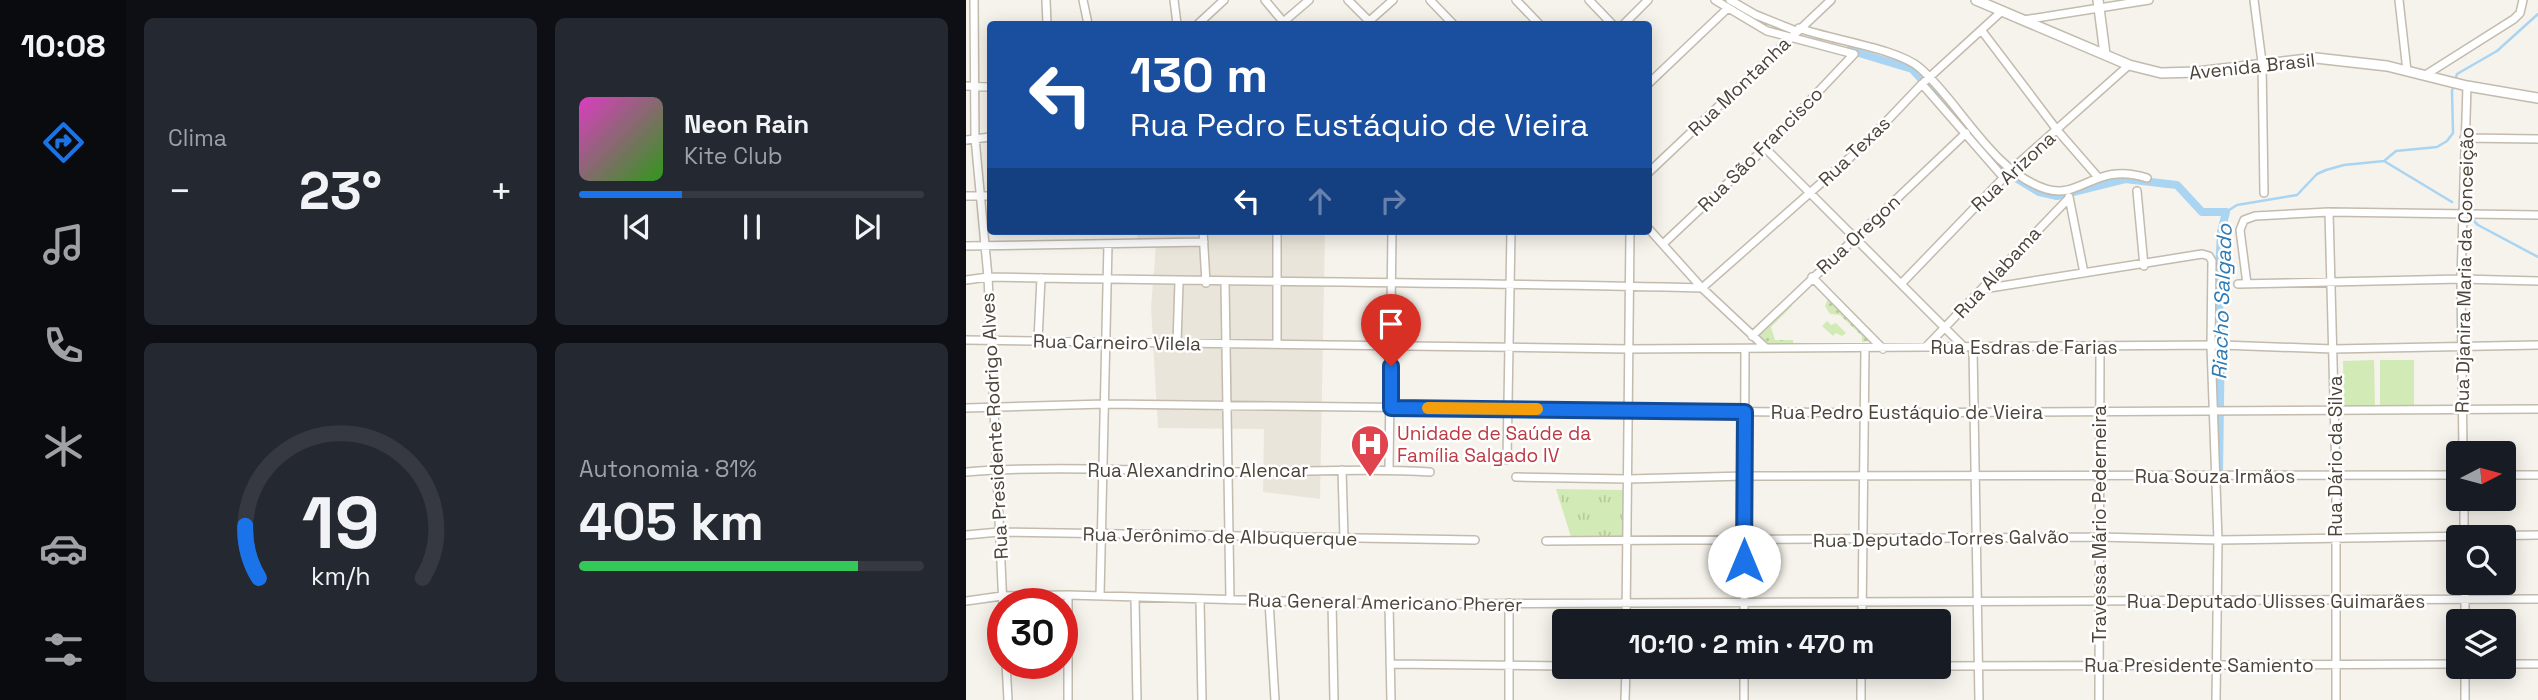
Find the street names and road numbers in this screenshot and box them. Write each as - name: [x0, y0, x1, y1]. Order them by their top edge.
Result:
- street label: Rua Montanha: [1683, 31, 1796, 141]
- street label: Avenida Brasil: [2188, 47, 2316, 86]
- street label: Rua São Francisco: [1692, 81, 1828, 217]
- street label: Rua Texas: [1813, 111, 1896, 192]
- street label: Rua Arizona: [1966, 126, 2061, 217]
- street label: Rua Djanira Maria da Conceição: [2450, 127, 2479, 413]
- street label: Rua Oregon: [1811, 189, 1906, 280]
- street label: Rua Alabama: [1948, 221, 2047, 324]
- street label: Rua Presidente Rodrigo Alves: [975, 292, 1014, 560]
- street label: Rua Carneiro Vilela: [1033, 329, 1201, 356]
- street label: Rua Esdras de Farias: [1930, 335, 2118, 360]
- street label: Rua Dário da Silva: [2323, 375, 2348, 537]
- street label: Rua Pedro Eustáquio de Vieira: [1771, 400, 2043, 425]
- street label: Travessa Mário Pederneira: [2087, 405, 2112, 643]
- street label: Rua Alexandrino Alencar: [1087, 458, 1309, 483]
- street label: Rua Souza Irmãos: [2135, 464, 2295, 489]
- street label: Rua Jerônimo de Albuquerque: [1082, 522, 1358, 551]
- street label: Rua Deputado Torres Galvão: [1813, 524, 2069, 553]
- street label: Rua General Americano Pherer: [1247, 588, 1523, 617]
- street label: Rua Deputado Ulisses Guimarães: [2127, 589, 2425, 614]
- street label: Rua Presidente Samiento: [2084, 653, 2314, 678]

